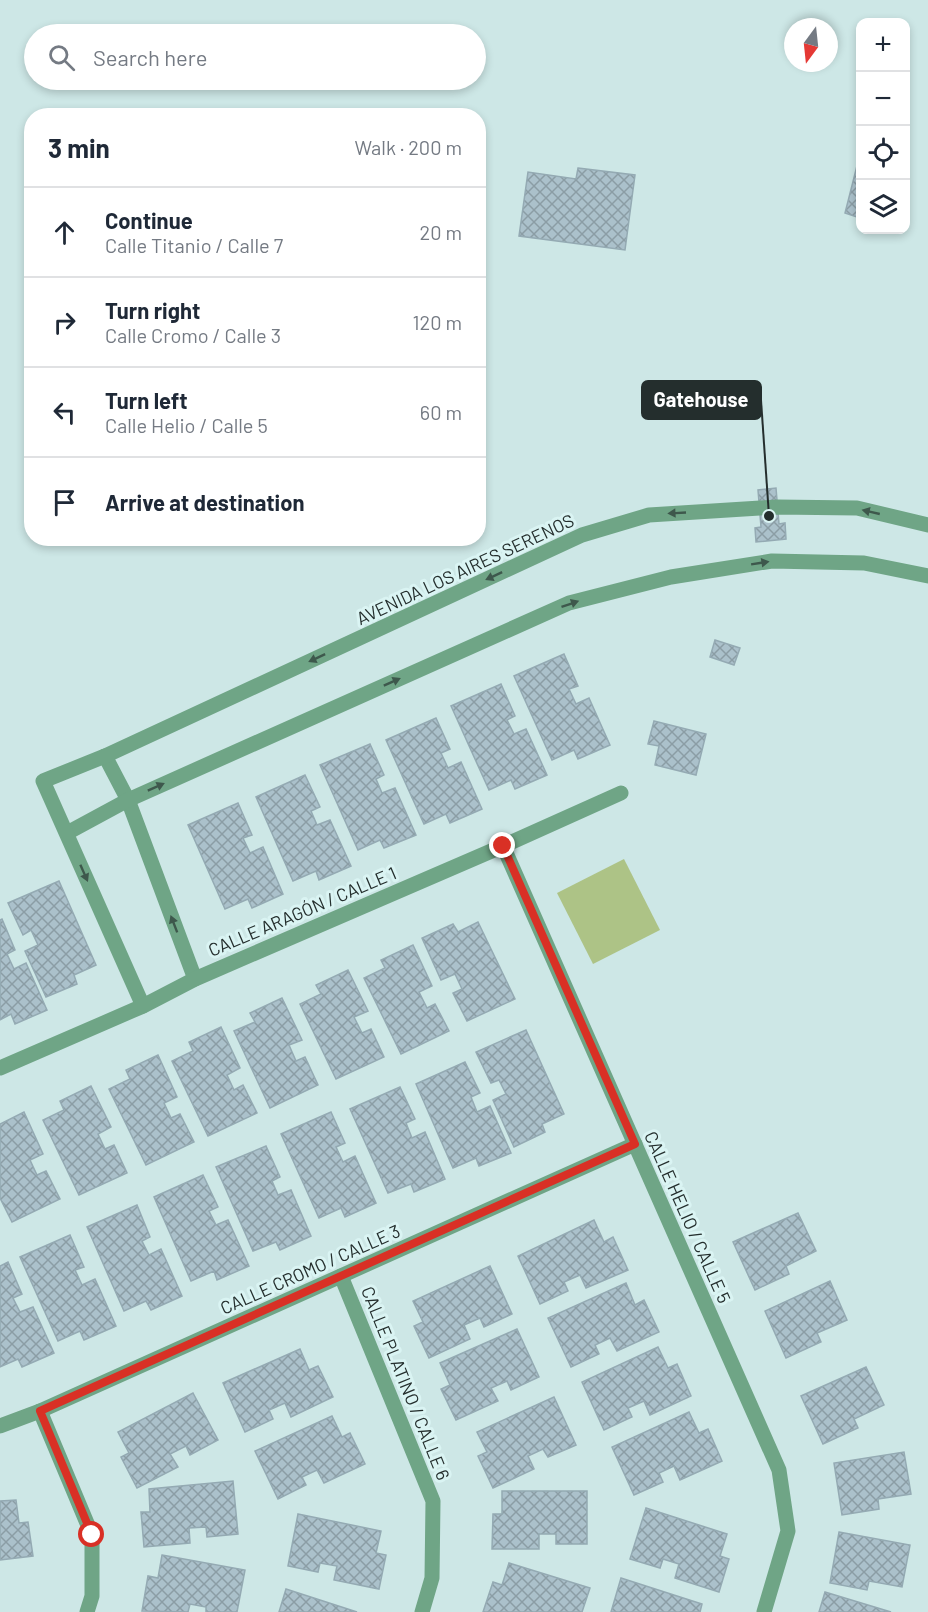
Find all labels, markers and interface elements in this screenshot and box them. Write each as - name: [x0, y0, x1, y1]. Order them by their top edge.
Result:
- north arrow: [784, 18, 838, 72]
- map controls: [856, 18, 910, 234]
- button: +: [856, 18, 910, 72]
- search box: [24, 24, 486, 90]
- icon: search: [45, 41, 78, 74]
- text: Search here: [93, 44, 207, 70]
- button: −: [856, 72, 910, 126]
- button: locate: [856, 126, 910, 180]
- text: 3 min: [48, 132, 110, 163]
- text: Walk · 200 m: [354, 135, 462, 159]
- button: layers: [856, 180, 910, 234]
- text: Continue: [105, 207, 193, 233]
- icon: ahead: [48, 216, 81, 249]
- text: 20 m: [419, 220, 462, 244]
- text: Calle Titanio / Calle 7: [105, 233, 283, 257]
- text: Turn right: [105, 297, 200, 323]
- icon: right: [48, 306, 81, 339]
- text: 120 m: [412, 310, 462, 334]
- text: Calle Cromo / Calle 3: [105, 323, 281, 347]
- callout: Gatehouse: [642, 381, 761, 419]
- text: Turn left: [105, 387, 188, 413]
- text: Gatehouse: [654, 387, 748, 411]
- icon: left: [48, 396, 81, 429]
- text: 60 m: [420, 400, 462, 424]
- text: Calle Helio / Calle 5: [105, 413, 268, 437]
- icon: arrive: [48, 486, 81, 519]
- text: Arrive at destination: [105, 489, 304, 515]
- one-way arrow: [862, 506, 880, 516]
- street label: AVENIDA LOS AIRES SERENOS: [353, 509, 577, 629]
- one-way arrow: [667, 509, 686, 518]
- one-way arrow: [751, 558, 770, 567]
- one-way arrow: [485, 572, 502, 581]
- one-way arrow: [561, 598, 579, 608]
- one-way arrow: [308, 654, 325, 663]
- one-way arrow: [383, 678, 400, 687]
- one-way arrow: [147, 782, 165, 792]
- route end: [489, 832, 515, 858]
- street label: CALLE ARAGÓN / CALLE 1: [205, 861, 399, 961]
- one-way arrow: [80, 864, 89, 882]
- one-way arrow: [169, 915, 179, 933]
- street label: CALLE HELIO / CALLE 5: [640, 1128, 736, 1306]
- street label: CALLE CROMO / CALLE 3: [217, 1219, 403, 1319]
- street label: CALLE PLATINO / CALLE 6: [357, 1283, 455, 1483]
- route start: [78, 1521, 104, 1547]

